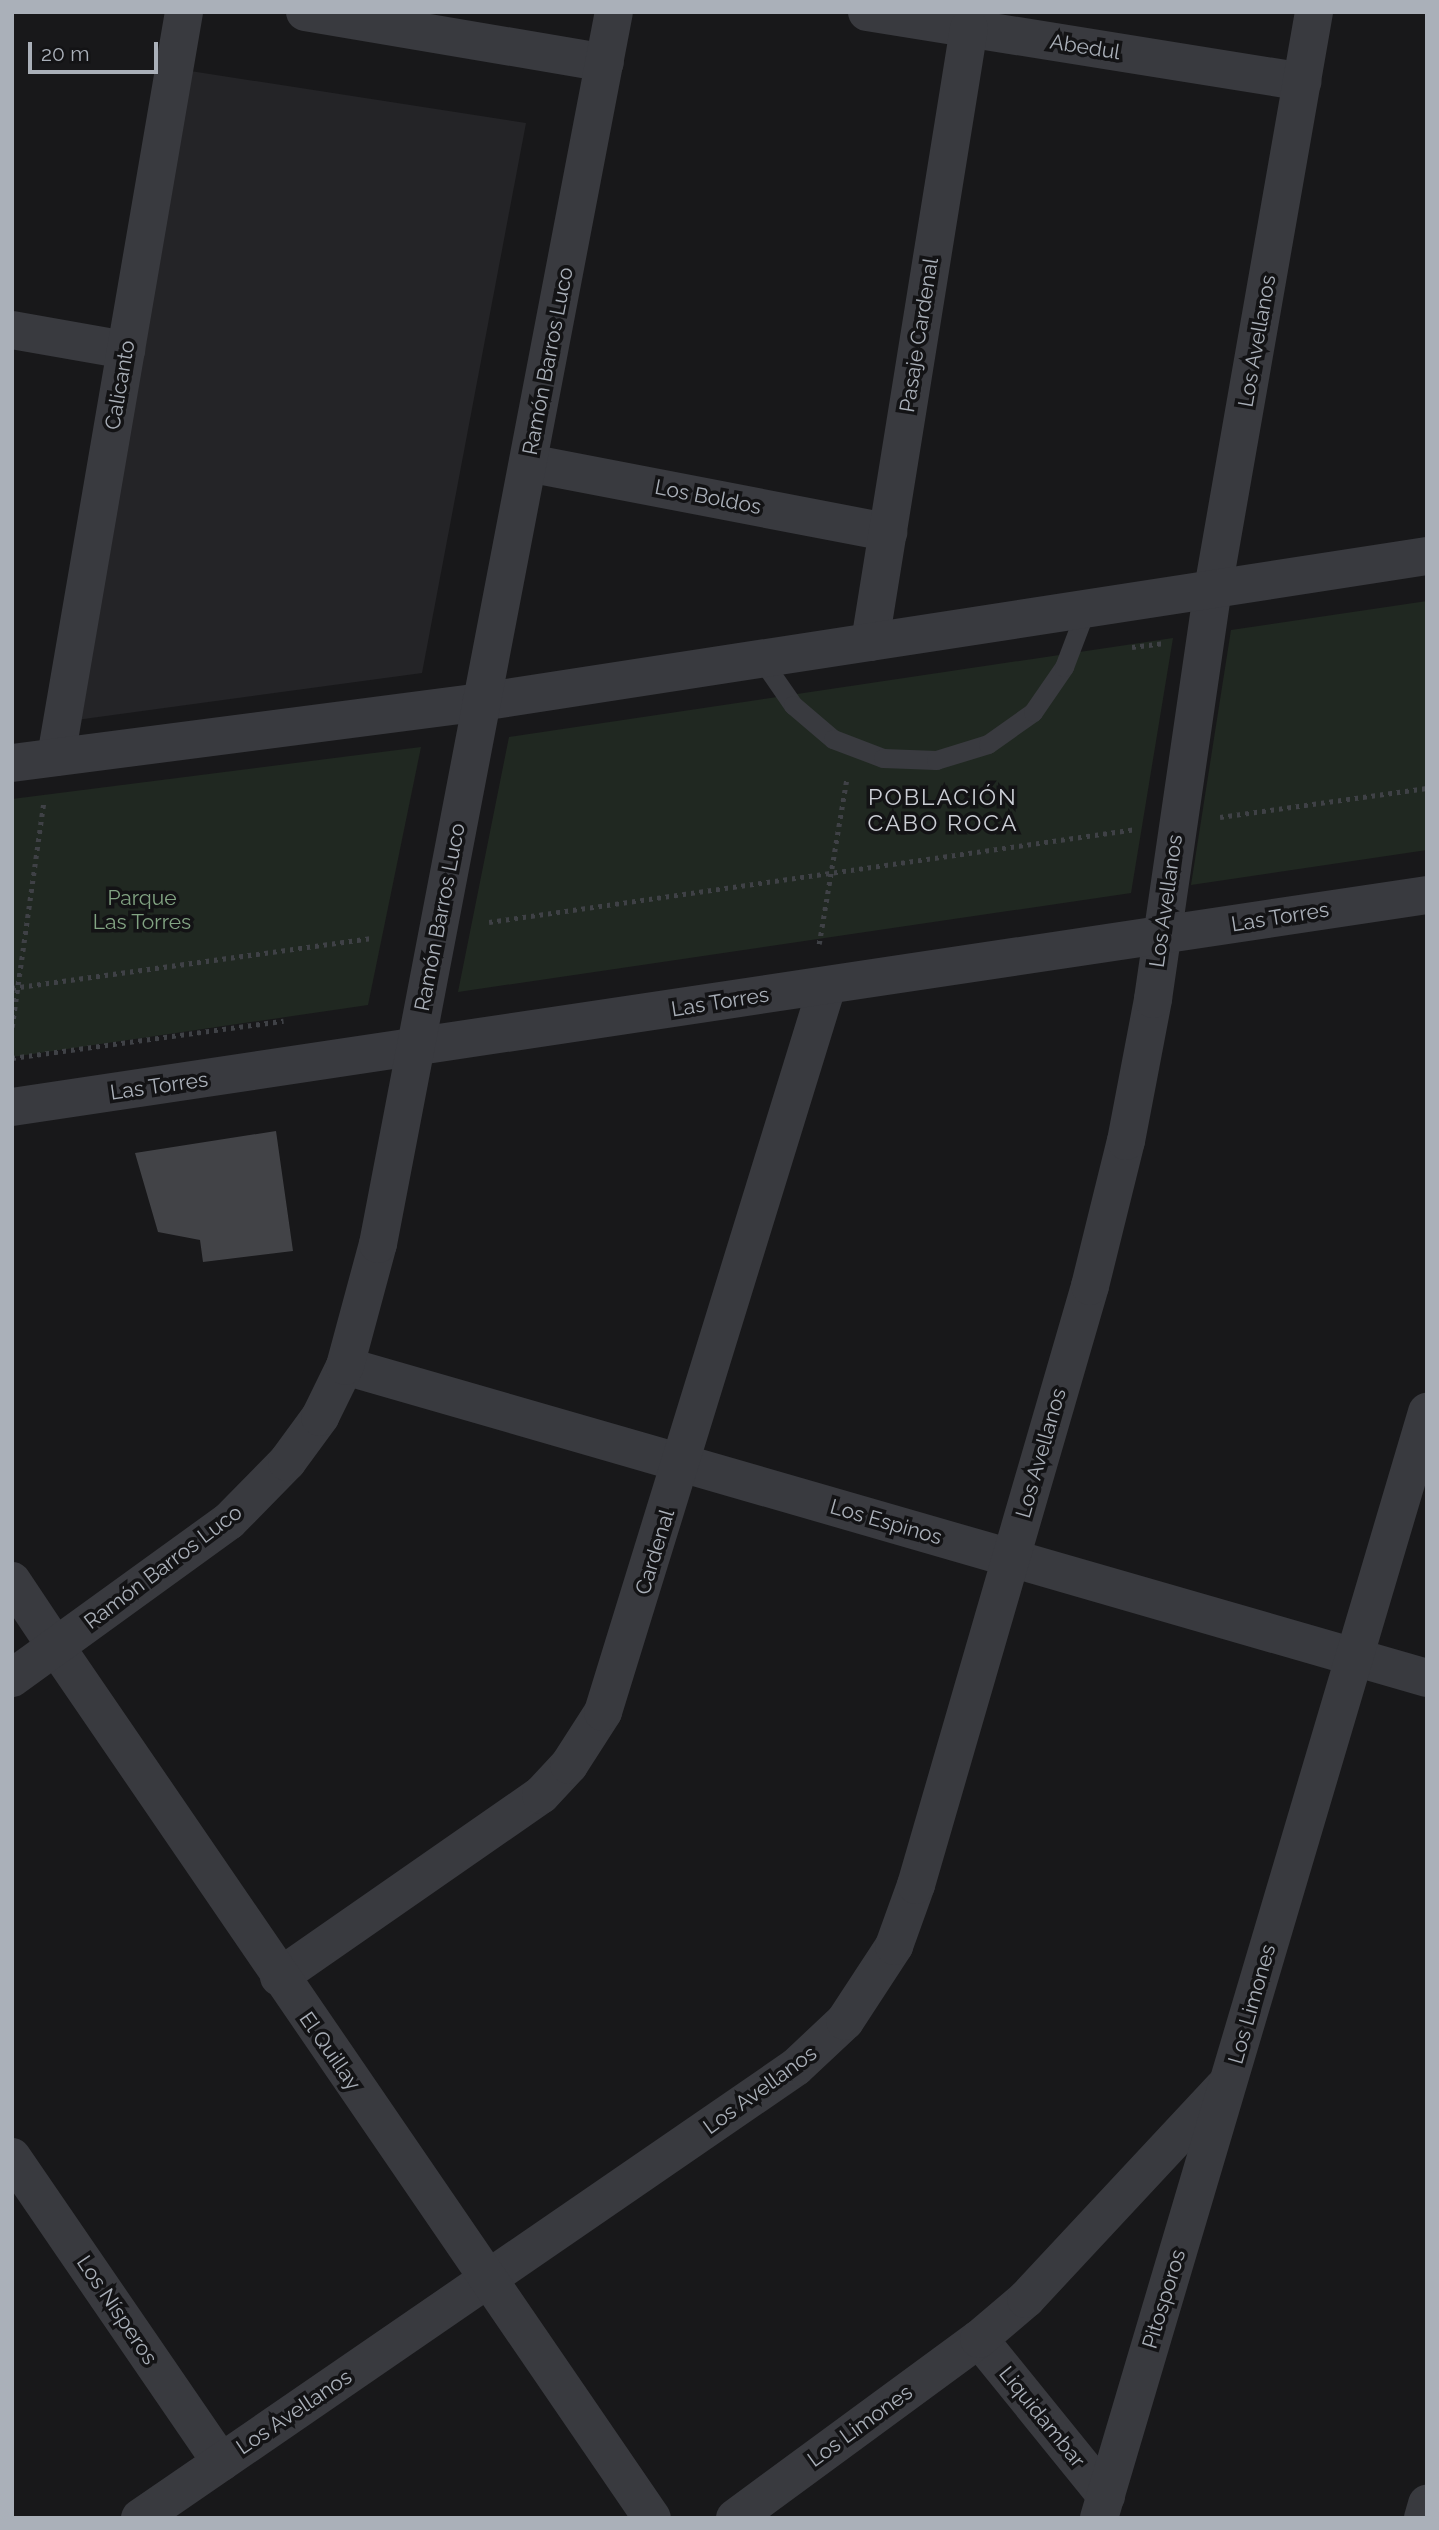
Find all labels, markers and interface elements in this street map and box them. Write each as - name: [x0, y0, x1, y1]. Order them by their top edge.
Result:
- scale bar: [32, 28, 161, 72]
- street label: Abedul: [1048, 29, 1122, 65]
- text: 20 m: [41, 41, 89, 66]
- street label: Pasaje Cardenal: [894, 256, 944, 414]
- street label: Ramón Barros Luco: [517, 265, 579, 457]
- street label: Los Avellanos: [1233, 273, 1281, 409]
- street label: Calicanto: [100, 338, 140, 432]
- street label: Los Boldos: [653, 474, 763, 520]
- district label: POBLACIÓN CABO ROCA: [869, 783, 1017, 837]
- street label: Ramón Barros Luco: [409, 821, 471, 1013]
- street label: Los Avellanos: [1144, 833, 1188, 969]
- park label: Parque Las Torres: [92, 885, 192, 935]
- street label: Las Torres: [1229, 897, 1331, 937]
- street label: Las Torres: [669, 982, 771, 1022]
- street label: Las Torres: [108, 1067, 210, 1105]
- street label: Los Avellanos: [1010, 1385, 1072, 1521]
- street label: Los Espinos: [827, 1494, 945, 1550]
- street label: Ramón Barros Luco: [79, 1500, 247, 1634]
- street label: Cardenal: [630, 1506, 680, 1598]
- street label: Los Limones: [1223, 1941, 1281, 2067]
- street label: El Quillay: [294, 2007, 366, 2095]
- street label: Los Avellanos: [698, 2040, 822, 2140]
- street label: Pitosporos: [1137, 2246, 1191, 2352]
- street label: Los Nísperos: [71, 2251, 163, 2369]
- street label: Liquidambar: [994, 2362, 1090, 2472]
- street label: Los Avellanos: [231, 2364, 357, 2460]
- street label: Los Limones: [803, 2380, 917, 2472]

